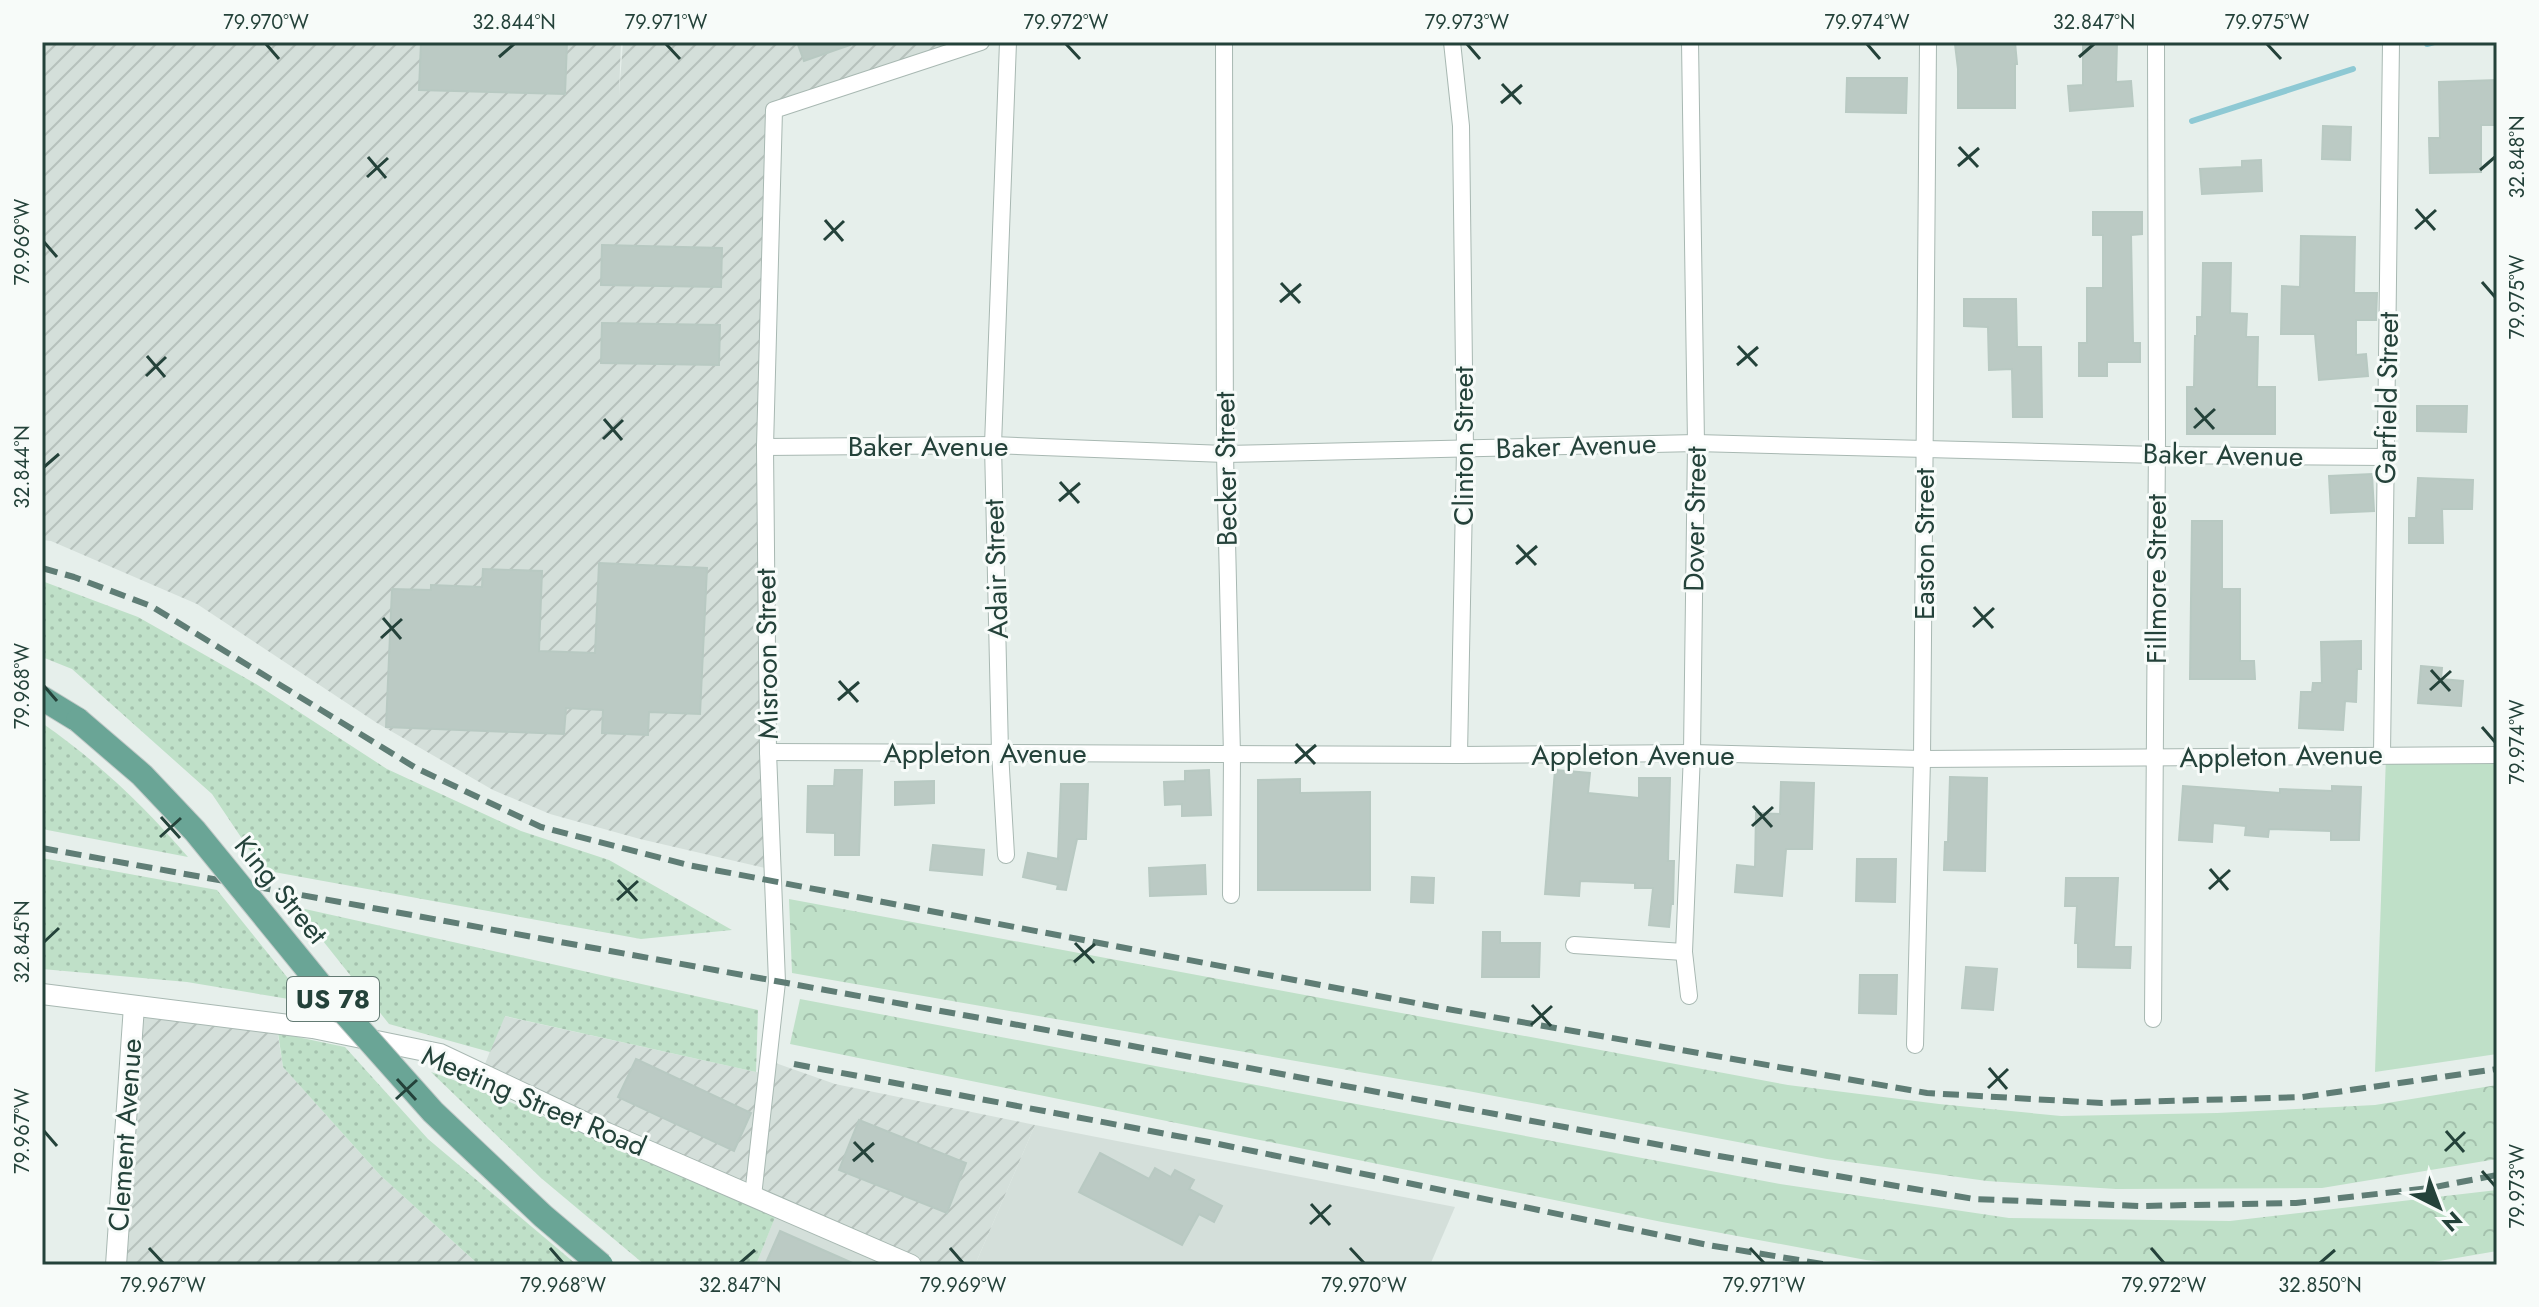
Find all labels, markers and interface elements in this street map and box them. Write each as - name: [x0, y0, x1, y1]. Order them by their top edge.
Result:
- text: 79.970°W: [223, 8, 309, 37]
- text: 32.844°N: [472, 8, 556, 37]
- text: 79.971°W: [625, 8, 707, 37]
- text: 79.972°W: [1024, 8, 1109, 37]
- text: 79.973°W: [1425, 8, 1509, 37]
- text: 79.974°W: [1824, 8, 1910, 37]
- text: 32.847°N: [2053, 8, 2135, 37]
- text: 79.975°W: [2225, 8, 2310, 37]
- text: 32.848°N: [2503, 116, 2532, 198]
- text: 79.969°W: [8, 199, 37, 285]
- text: 79.975°W: [2503, 254, 2532, 339]
- street label: Garfield Street: [2365, 311, 2409, 484]
- street label: Clinton Street: [1443, 366, 1484, 526]
- street label: Becker Street: [1204, 391, 1248, 547]
- street label: Baker Avenue: [1495, 423, 1657, 469]
- text: 32.844°N: [8, 425, 37, 509]
- street label: Baker Avenue: [848, 426, 1008, 467]
- street label: Baker Avenue: [2142, 433, 2304, 477]
- street label: Dover Street: [1673, 446, 1717, 592]
- street label: Easton Street: [1904, 468, 1945, 620]
- street label: Fillmore Street: [2136, 494, 2177, 664]
- street label: Adair Street: [973, 498, 1019, 640]
- street label: Misroon Street: [745, 568, 789, 740]
- text: 79.968°W: [8, 643, 37, 729]
- text: 79.974°W: [2503, 699, 2532, 785]
- street label: Appleton Avenue: [883, 733, 1087, 774]
- street label: Appleton Avenue: [2179, 734, 2383, 778]
- street label: Appleton Avenue: [1531, 735, 1735, 776]
- street label: King Street: [224, 827, 338, 953]
- text: 32.845°N: [8, 900, 37, 984]
- road number: US 78: [287, 977, 379, 1021]
- street label: Meeting Street Road: [415, 1035, 653, 1167]
- street label: Clement Avenue: [98, 1037, 152, 1233]
- text: 79.967°W: [8, 1088, 37, 1174]
- text: 79.973°W: [2503, 1144, 2532, 1228]
- north arrow: [2399, 1167, 2479, 1247]
- text: N: [2435, 1204, 2470, 1240]
- text: 79.967°W: [120, 1271, 206, 1300]
- text: 79.968°W: [520, 1271, 606, 1300]
- text: 32.847°N: [699, 1271, 781, 1300]
- text: 79.969°W: [920, 1271, 1006, 1300]
- text: 79.970°W: [1321, 1271, 1407, 1300]
- text: 79.971°W: [1723, 1271, 1805, 1300]
- text: 79.972°W: [2122, 1271, 2207, 1300]
- text: 32.850°N: [2278, 1271, 2362, 1300]

